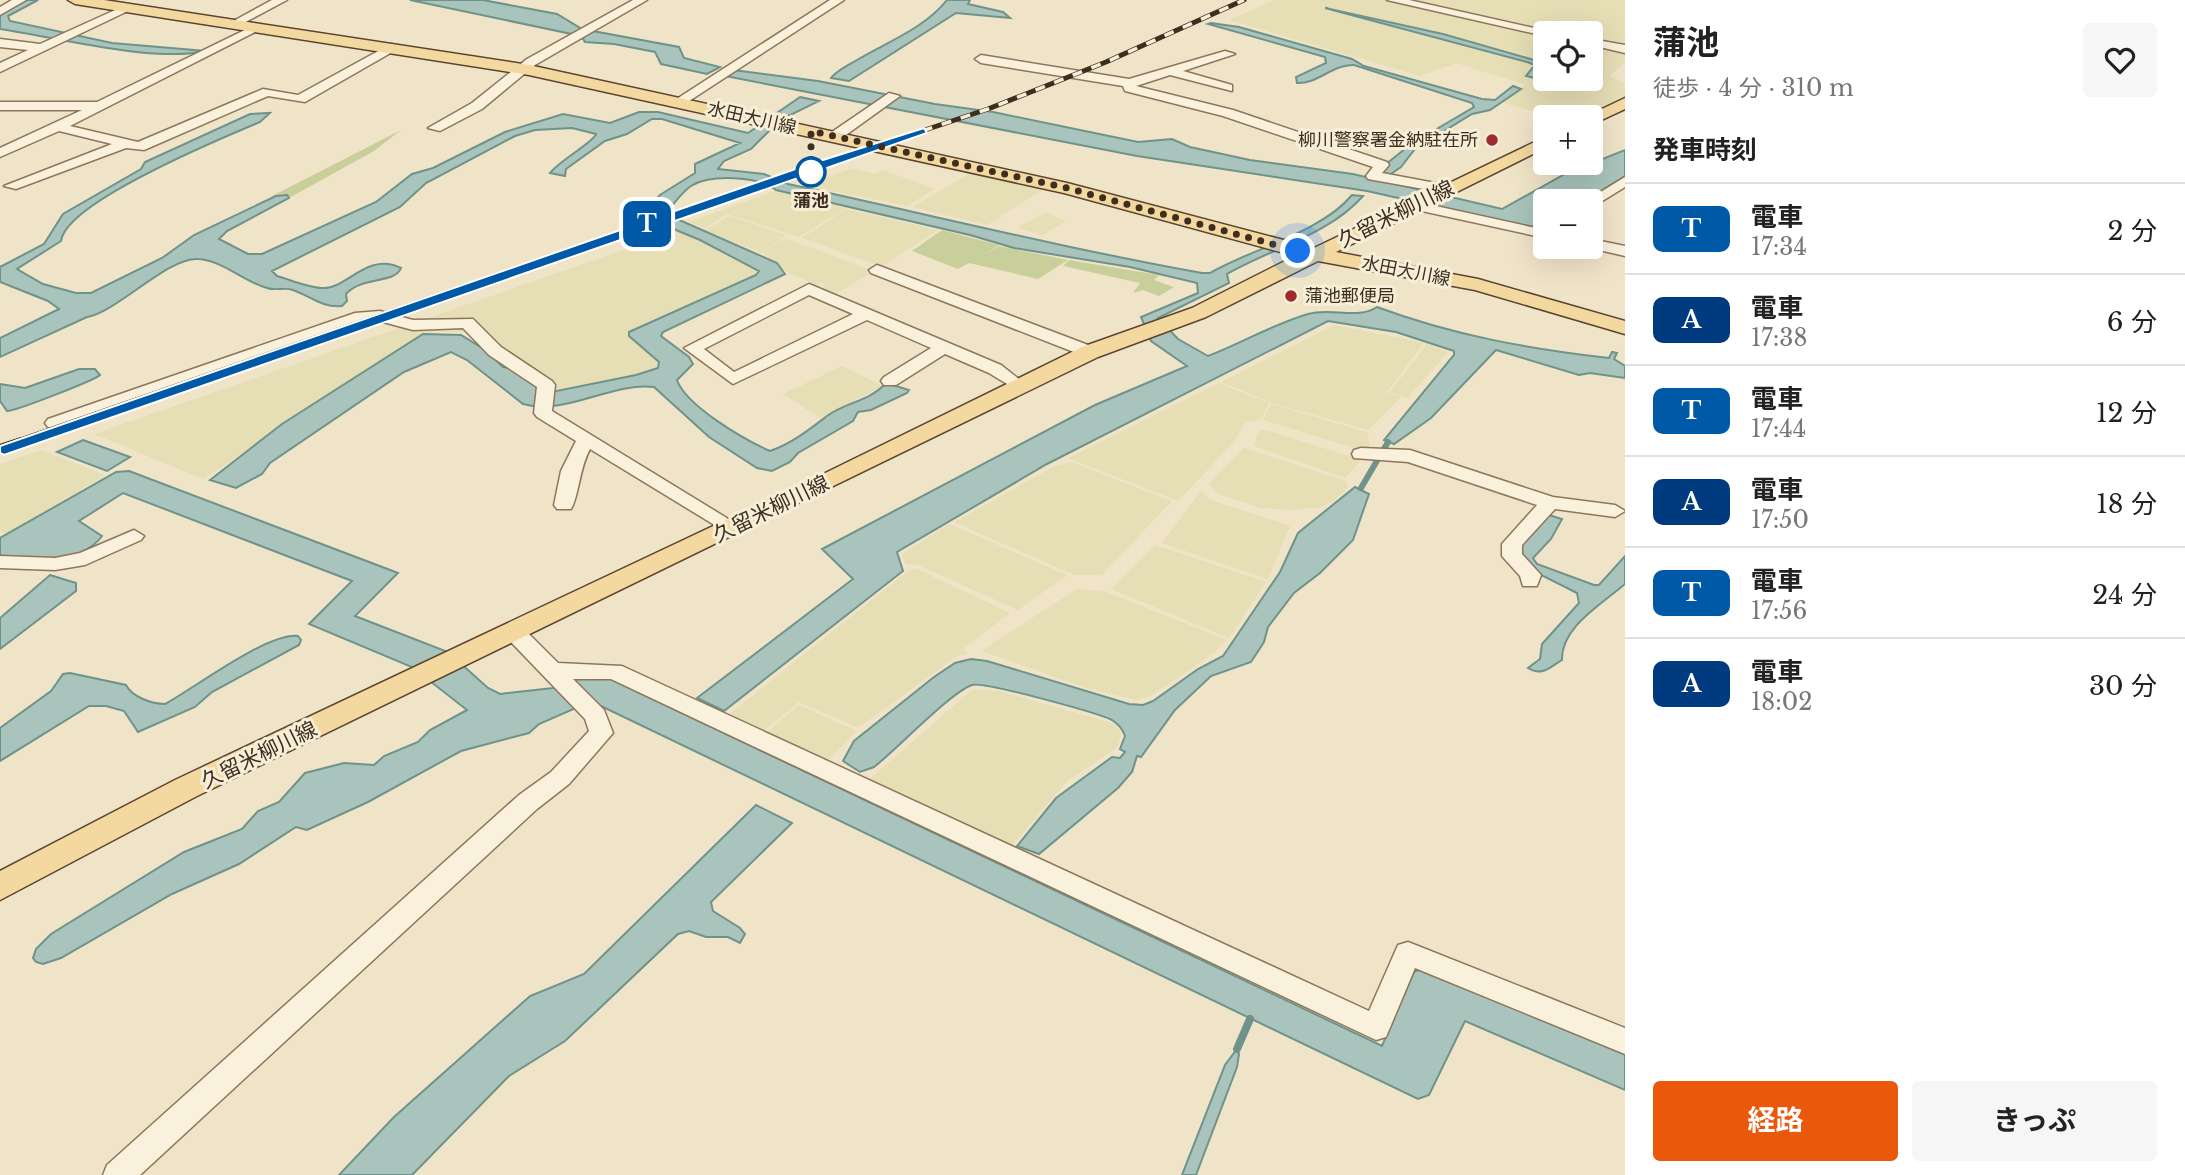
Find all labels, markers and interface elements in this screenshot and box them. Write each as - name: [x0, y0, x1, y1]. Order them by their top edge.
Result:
- map controls: [1533, 21, 1603, 259]
- button: locate: [1533, 21, 1603, 91]
- text: 蒲池: [1653, 22, 1719, 63]
- button: heart: [2083, 23, 2157, 97]
- text: 徒歩 · 4 分 · 310 m: [1653, 74, 1854, 102]
- street label: 水田大川線: [706, 97, 798, 139]
- button: +: [1533, 105, 1603, 175]
- place label: 柳川警察署金納駐在所: [1298, 129, 1478, 151]
- marker: 柳川警察署金納駐在所: [1484, 132, 1500, 148]
- text: 発車時刻: [1653, 134, 1757, 166]
- marker: 蒲池: [796, 157, 826, 187]
- street label: 久留米柳川線: [1334, 175, 1458, 253]
- button: −: [1533, 189, 1603, 259]
- place label: 蒲池: [793, 190, 829, 212]
- line badge: T: [624, 201, 670, 247]
- text: 電車: [1751, 201, 1803, 233]
- text: T: [637, 209, 657, 238]
- text: T: [1682, 214, 1701, 243]
- text: 2 分: [2108, 215, 2157, 247]
- your location: [1280, 233, 1315, 268]
- text: 17:34: [1751, 233, 1807, 261]
- street label: 水田大川線: [1360, 252, 1452, 290]
- place label: 蒲池郵便局: [1305, 285, 1395, 307]
- marker: 蒲池郵便局: [1283, 288, 1299, 304]
- text: 電車: [1751, 292, 1803, 324]
- text: A: [1682, 305, 1701, 334]
- text: 6 分: [2107, 306, 2157, 338]
- text: 17:38: [1751, 324, 1807, 352]
- text: 電車: [1751, 383, 1803, 415]
- text: T: [1682, 396, 1701, 425]
- text: 12 分: [2096, 397, 2157, 429]
- text: 17:44: [1751, 415, 1806, 443]
- street label: 久留米柳川線: [709, 470, 833, 548]
- text: 電車: [1751, 474, 1803, 506]
- text: A: [1682, 487, 1701, 516]
- text: 18 分: [2096, 488, 2157, 520]
- text: 17:50: [1751, 506, 1809, 534]
- text: 電車: [1751, 565, 1803, 597]
- text: T: [1682, 578, 1701, 607]
- text: 24 分: [2092, 579, 2157, 611]
- text: 17:56: [1751, 597, 1807, 625]
- text: 電車: [1751, 656, 1803, 688]
- text: A: [1682, 669, 1701, 698]
- text: 30 分: [2089, 670, 2157, 702]
- text: 18:02: [1751, 688, 1812, 716]
- street label: 久留米柳川線: [197, 716, 321, 794]
- button: 経路: [1653, 1081, 1898, 1161]
- button: きっぷ: [1912, 1081, 2157, 1161]

